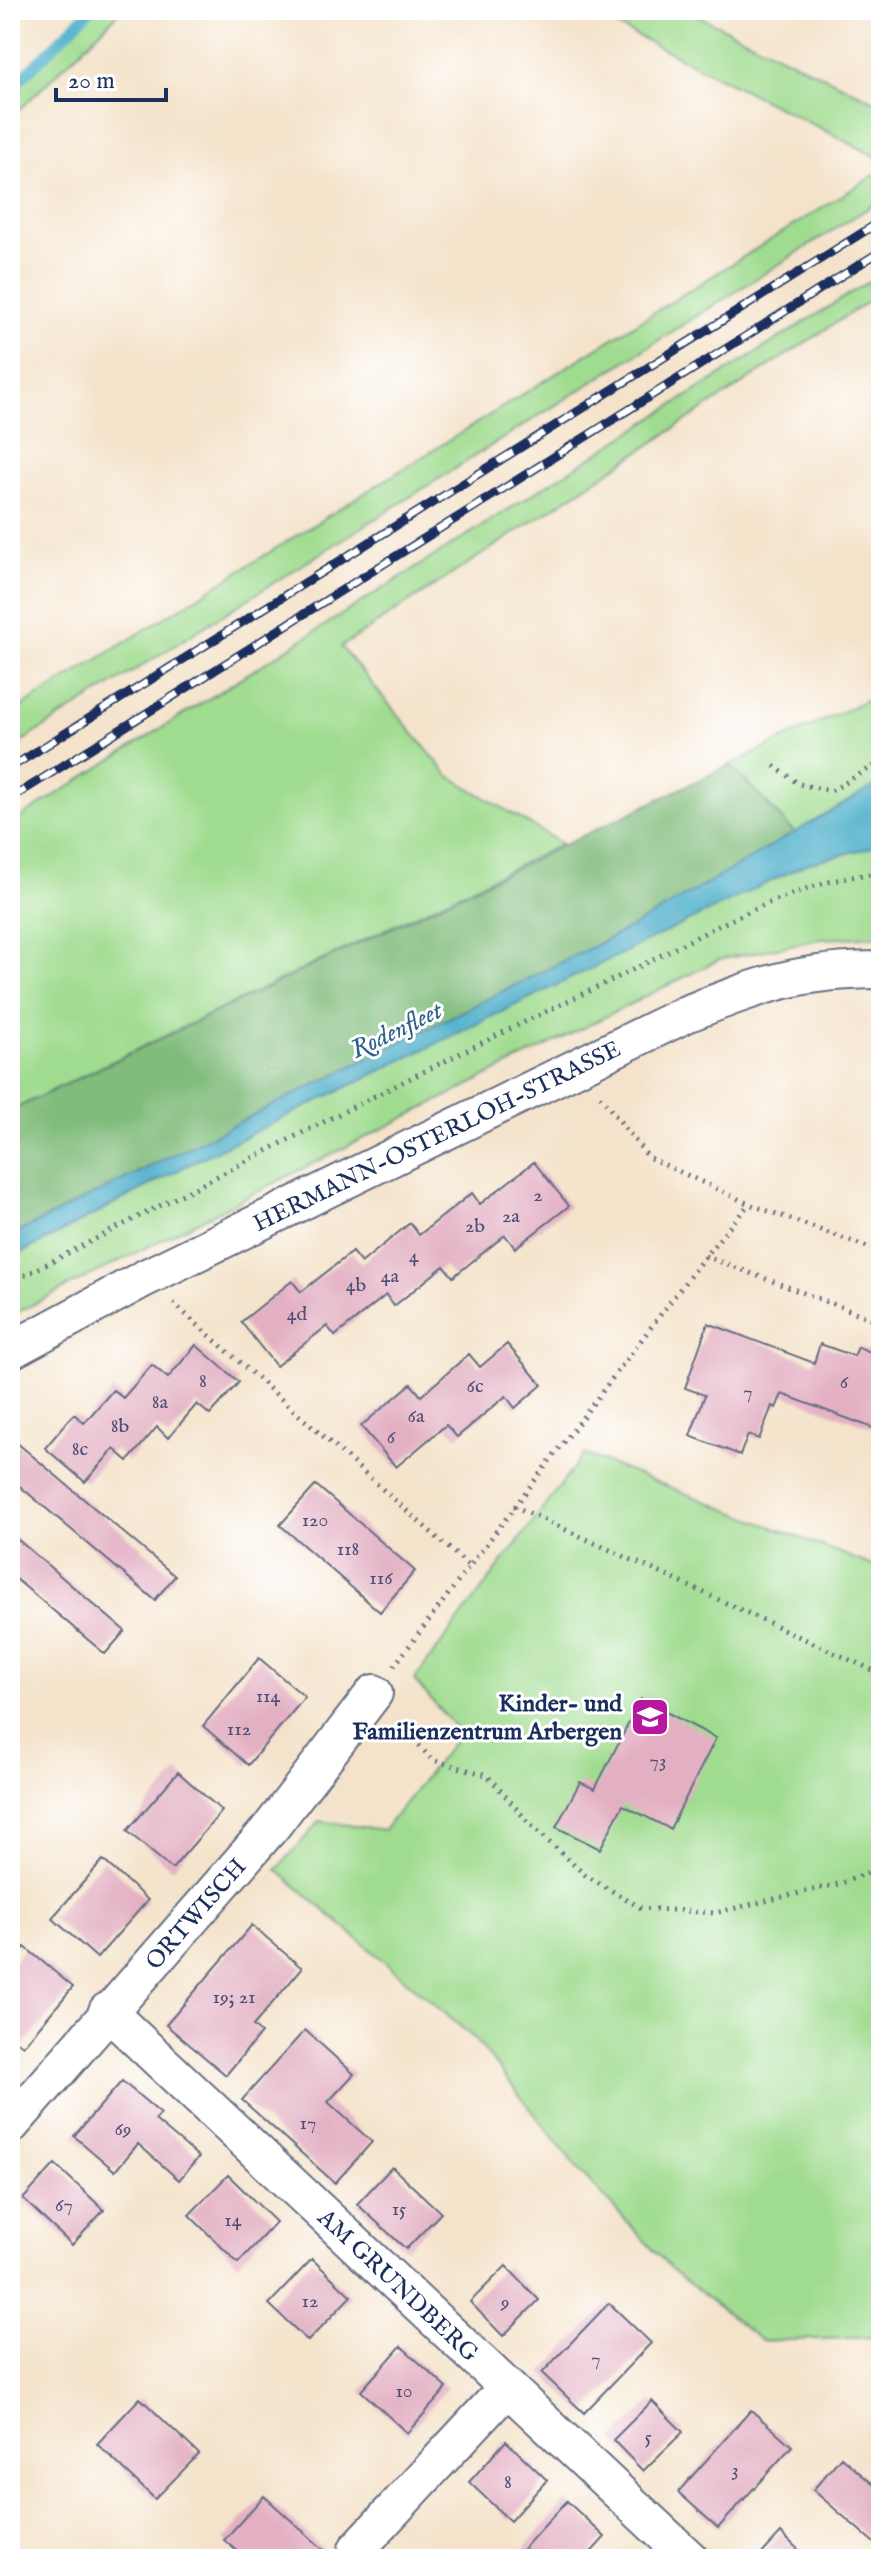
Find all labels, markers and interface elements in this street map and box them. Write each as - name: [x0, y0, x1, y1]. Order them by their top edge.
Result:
- scale bar: [56, 52, 166, 102]
- text: 20 m: [68, 66, 115, 97]
- water label: Rodenfleet: [345, 993, 449, 1067]
- street label: HERMANN-OSTERLOH-STRASSE: [248, 1034, 626, 1240]
- house number: 2: [533, 1183, 543, 1208]
- house number: 2a: [502, 1204, 520, 1229]
- house number: 2b: [465, 1214, 485, 1239]
- house number: 4: [409, 1244, 419, 1269]
- house number: 4a: [381, 1264, 400, 1289]
- house number: 4b: [346, 1273, 367, 1298]
- house number: 4d: [287, 1302, 308, 1327]
- house number: 8: [199, 1369, 207, 1394]
- house number: 6: [840, 1370, 849, 1395]
- house number: 6c: [466, 1374, 484, 1399]
- house number: 7: [743, 1380, 753, 1405]
- house number: 8a: [152, 1390, 169, 1415]
- house number: 6a: [407, 1404, 425, 1429]
- house number: 8b: [111, 1414, 130, 1439]
- house number: 6: [387, 1425, 396, 1450]
- house number: 8c: [72, 1437, 88, 1462]
- house number: 120: [302, 1508, 328, 1533]
- house number: 118: [337, 1537, 359, 1562]
- house number: 116: [369, 1566, 393, 1591]
- house number: 114: [256, 1684, 281, 1709]
- place label: Kinder- und Familienzentrum Arbergen: [352, 1689, 623, 1748]
- school or university icon: Kinder- und Familienzentrum Arbergen: [629, 1696, 671, 1738]
- house number: 112: [227, 1717, 251, 1742]
- house number: 73: [650, 1749, 666, 1774]
- street label: ORTWISCH: [139, 1852, 254, 1977]
- house number: 19; 21: [213, 1985, 256, 2010]
- house number: 17: [300, 2111, 316, 2136]
- house number: 69: [114, 2117, 132, 2142]
- house number: 67: [55, 2193, 73, 2218]
- house number: 15: [392, 2197, 406, 2222]
- street label: AM GRUNDBERG: [310, 2202, 484, 2369]
- house number: 14: [224, 2208, 242, 2233]
- house number: 12: [302, 2289, 318, 2314]
- house number: 9: [500, 2290, 509, 2315]
- house number: 7: [591, 2347, 601, 2372]
- house number: 10: [395, 2379, 413, 2404]
- house number: 5: [644, 2425, 652, 2450]
- house number: 3: [731, 2458, 739, 2483]
- house number: 8: [504, 2470, 512, 2495]

